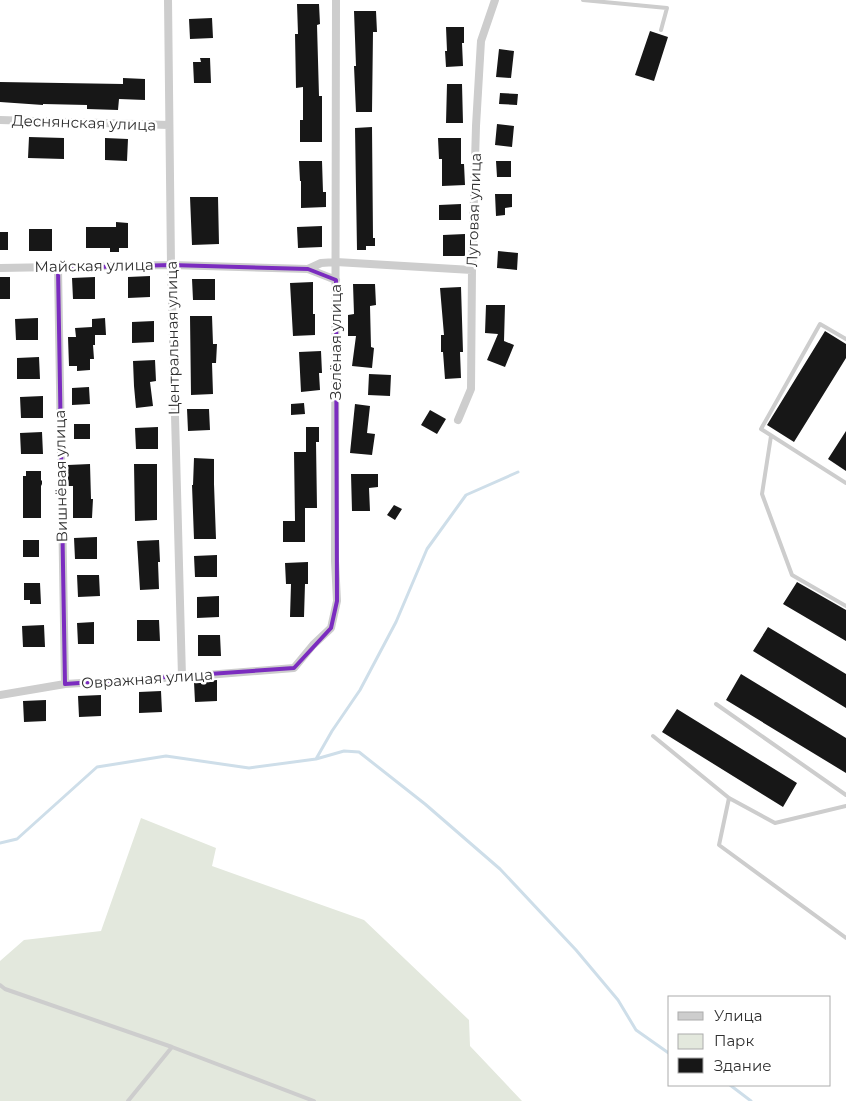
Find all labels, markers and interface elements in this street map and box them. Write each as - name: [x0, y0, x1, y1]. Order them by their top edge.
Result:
- street label: Деснянская улица: [12, 110, 156, 135]
- street label: Луговая улица: [462, 153, 485, 267]
- street label: Майская улица: [34, 255, 154, 276]
- street label: Центральная улица: [162, 261, 183, 415]
- street label: Зелёная улица: [326, 284, 345, 400]
- street label: Вишнёвая улица: [50, 410, 71, 542]
- street label: Овражная улица: [80, 664, 213, 693]
- legend: [668, 996, 831, 1086]
- text: Улица: [714, 1006, 762, 1025]
- text: Парк: [714, 1031, 754, 1050]
- text: Здание: [714, 1056, 772, 1075]

